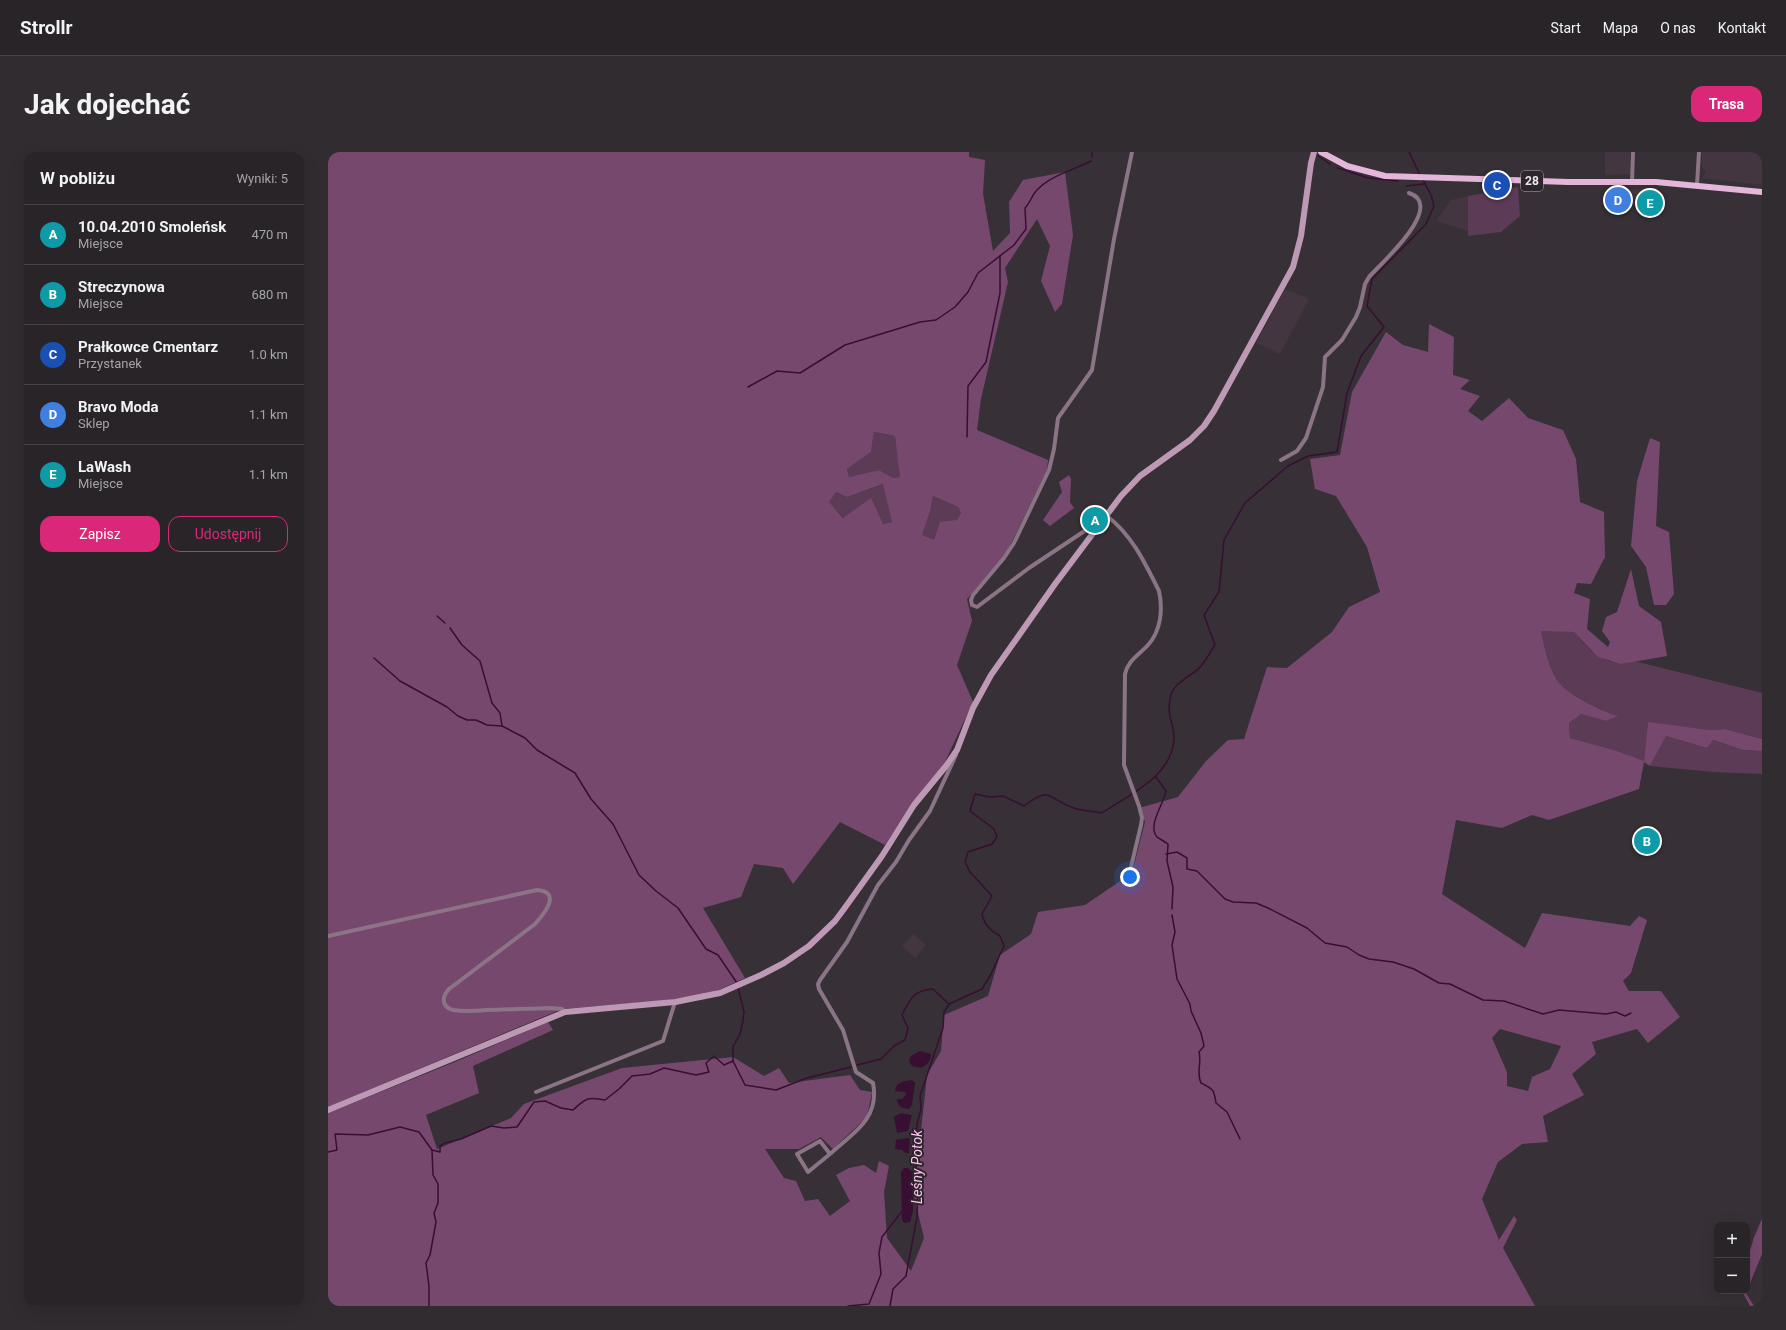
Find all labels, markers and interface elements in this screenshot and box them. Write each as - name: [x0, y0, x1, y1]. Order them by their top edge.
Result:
- text: Strollr: [20, 16, 73, 39]
- text: Start: [1551, 20, 1581, 36]
- text: Mapa: [1603, 20, 1638, 36]
- text: O nas: [1660, 20, 1696, 36]
- text: Kontakt: [1718, 20, 1766, 36]
- button: Trasa: [1691, 86, 1762, 122]
- text: Jak dojechać: [24, 88, 190, 121]
- text: W pobliżu: [40, 168, 115, 188]
- pin: C: [1484, 170, 1510, 200]
- text: Wyniki: 5: [237, 171, 288, 186]
- road number: 28: [1521, 171, 1543, 191]
- pin: D: [1605, 185, 1631, 215]
- pin: E: [1637, 188, 1663, 218]
- text: 10.04.2010 Smoleńsk: [78, 218, 226, 236]
- text: A: [49, 227, 57, 242]
- text: 470 m: [251, 227, 288, 242]
- text: Miejsce: [78, 236, 123, 251]
- text: Streczynowa: [78, 278, 165, 296]
- text: B: [49, 287, 57, 302]
- text: 680 m: [251, 287, 288, 302]
- text: Miejsce: [78, 296, 123, 311]
- text: Prałkowce Cmentarz: [78, 338, 218, 356]
- text: C: [49, 347, 57, 362]
- text: 1.0 km: [249, 347, 288, 362]
- text: Przystanek: [78, 356, 142, 371]
- text: Bravo Moda: [78, 398, 159, 416]
- text: D: [49, 407, 57, 422]
- text: 1.1 km: [249, 407, 288, 422]
- text: Sklep: [78, 416, 110, 431]
- text: LaWash: [78, 458, 131, 476]
- text: E: [49, 467, 57, 482]
- text: 1.1 km: [249, 467, 288, 482]
- text: Miejsce: [78, 476, 123, 491]
- pin: A: [1082, 505, 1108, 535]
- button: Zapisz: [40, 516, 160, 552]
- button: Udostępnij: [168, 516, 288, 552]
- pin: B: [1634, 826, 1660, 856]
- your location: [1120, 867, 1140, 887]
- water label: Leśny Potok: [909, 1129, 925, 1204]
- map controls: [1714, 1222, 1750, 1294]
- button: +: [1714, 1222, 1750, 1258]
- button: −: [1714, 1258, 1750, 1294]

